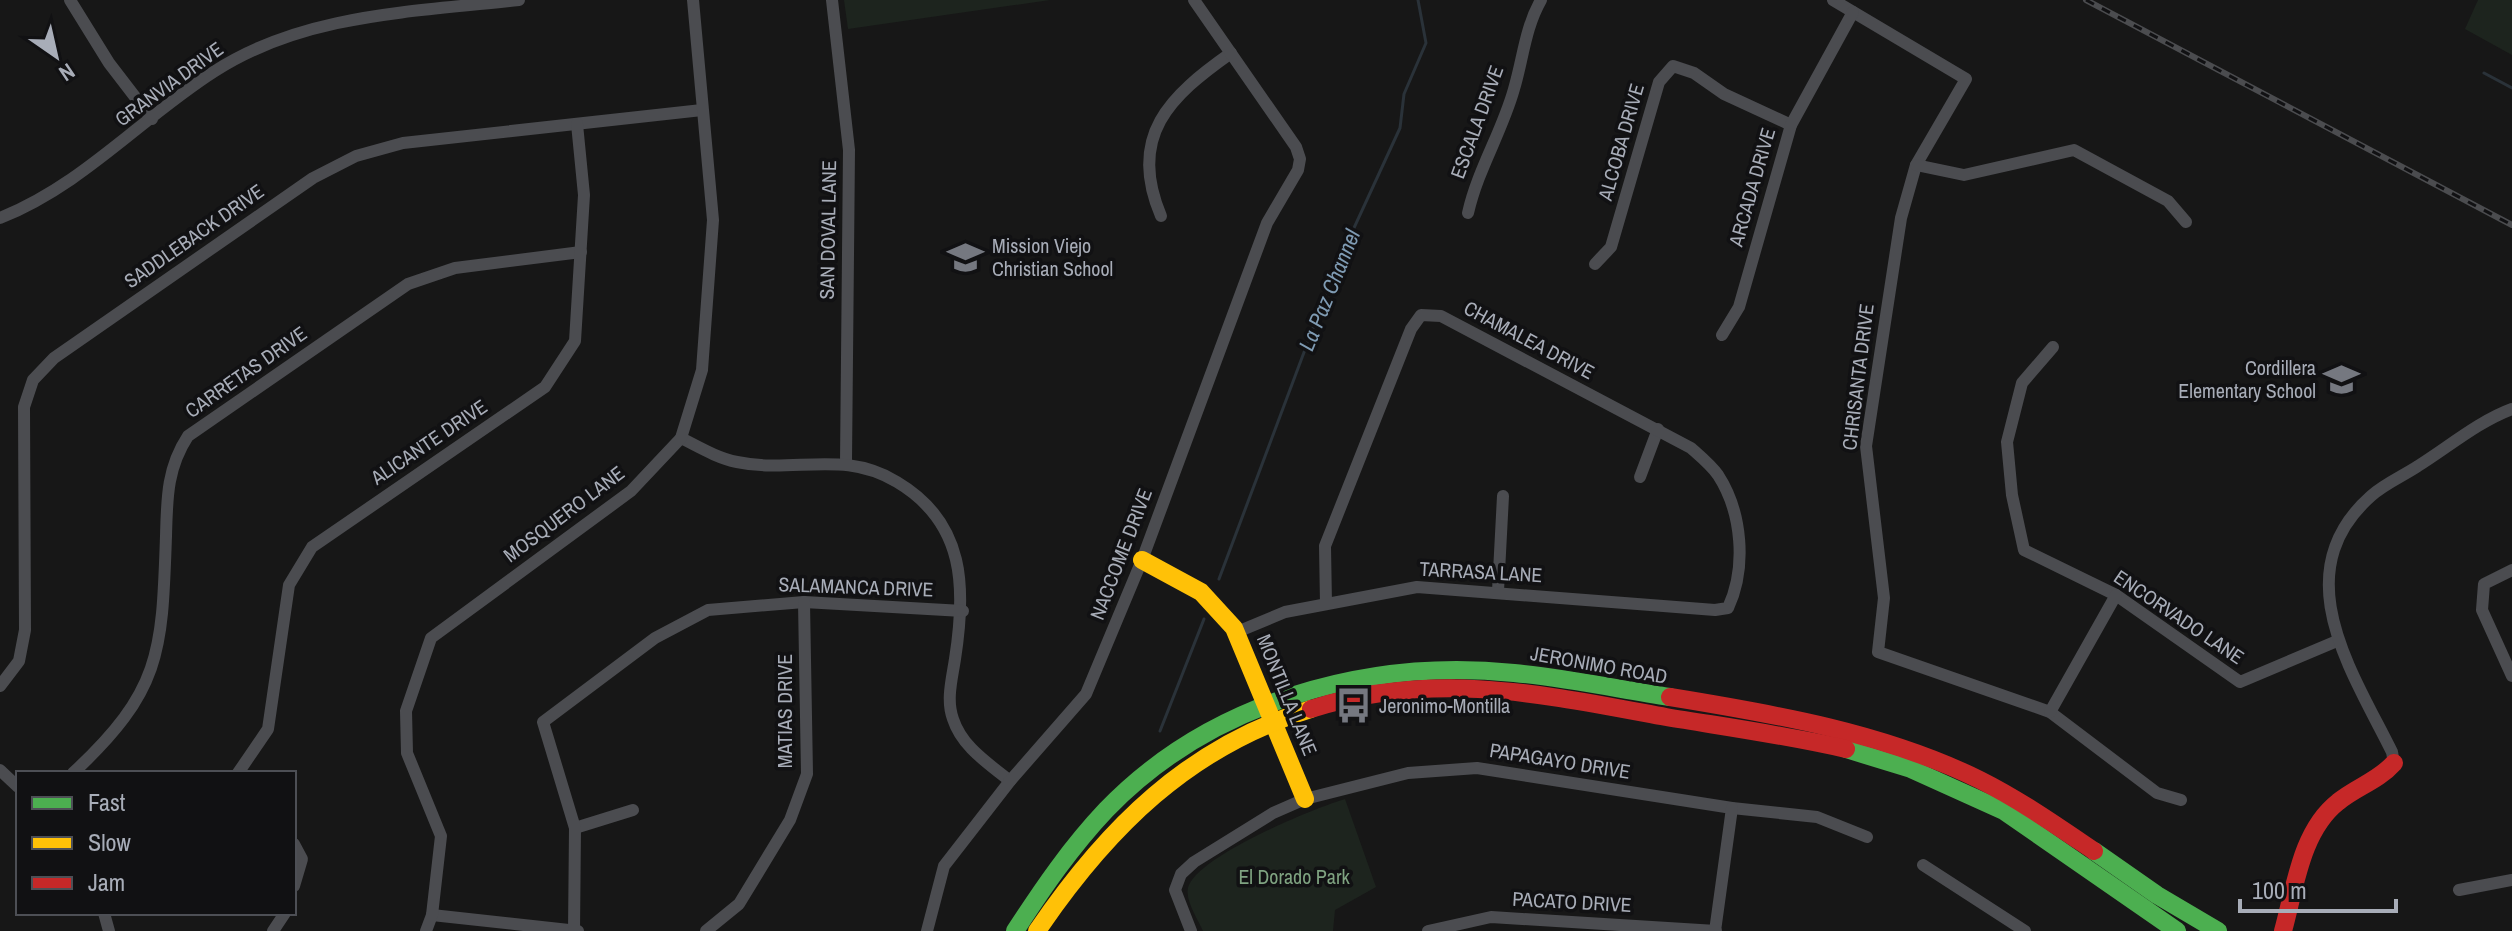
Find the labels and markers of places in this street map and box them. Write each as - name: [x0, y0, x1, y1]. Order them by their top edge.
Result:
- place label: Mission Viejo Christian School: [992, 232, 1113, 282]
- school or university icon: Mission Viejo Christian School: [947, 238, 985, 276]
- place label: Cordillera Elementary School: [2178, 354, 2316, 404]
- school or university icon: Cordillera Elementary School: [2323, 360, 2361, 398]
- bus stop icon: Jeronimo-Montilla: [1334, 687, 1372, 725]
- place label: Jeronimo-Montilla: [1379, 692, 1510, 719]

